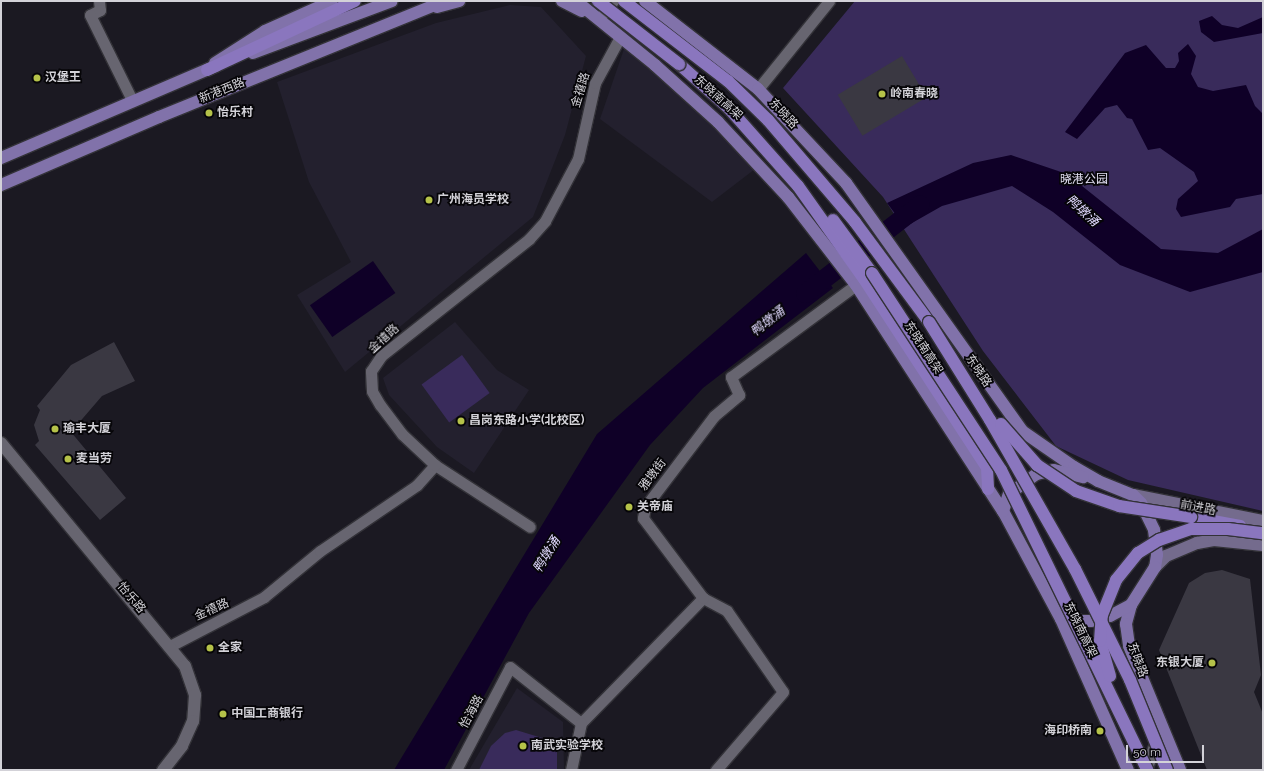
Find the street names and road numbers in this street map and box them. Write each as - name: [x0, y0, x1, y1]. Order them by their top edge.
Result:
- street label: 金禧路: [569, 71, 593, 109]
- street label: 东晓南高架: [691, 73, 745, 123]
- street label: 新港西路: [197, 75, 247, 107]
- street label: 东晓路: [765, 96, 801, 132]
- street label: 东晓南高架: [901, 319, 945, 377]
- street label: 金禧路: [366, 322, 402, 356]
- street label: 东晓路: [962, 352, 994, 390]
- street label: 雅墩街: [636, 456, 670, 494]
- street label: 前进路: [1179, 497, 1217, 519]
- street label: 怡乐路: [114, 580, 148, 616]
- street label: 金禧路: [193, 596, 231, 624]
- street label: 东晓南高架: [1060, 600, 1100, 660]
- street label: 东晓路: [1124, 641, 1150, 679]
- street label: 怡海路: [457, 693, 487, 731]

